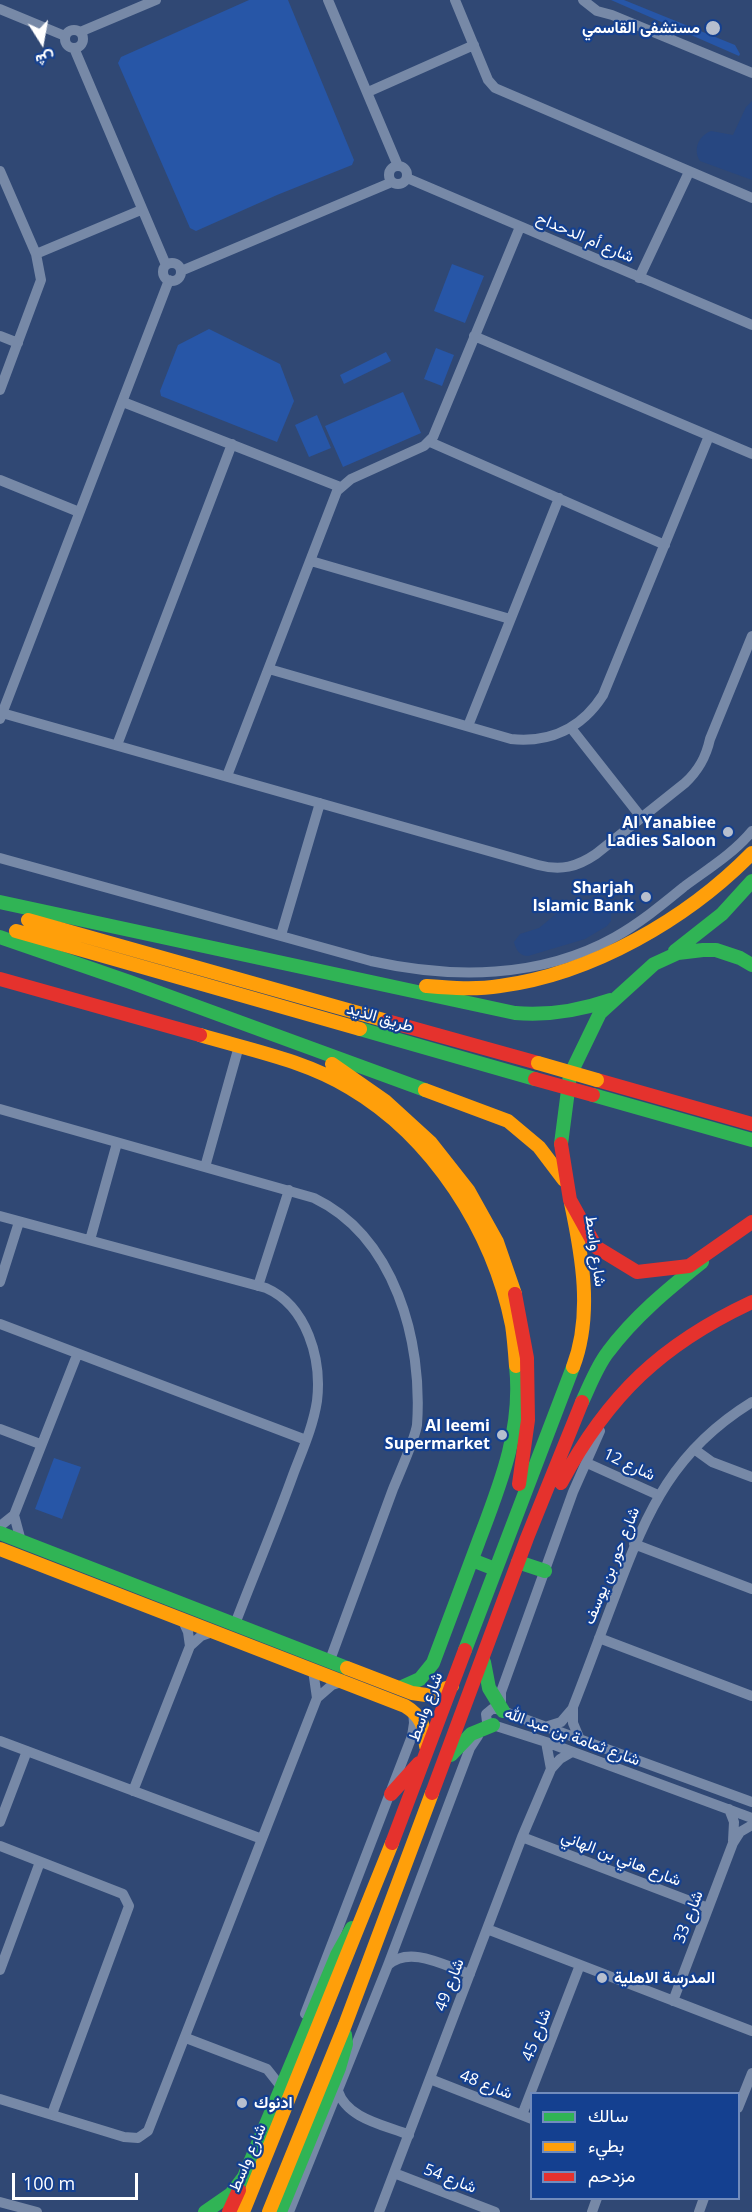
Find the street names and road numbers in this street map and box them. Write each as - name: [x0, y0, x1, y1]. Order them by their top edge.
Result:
- street label: شارع أم الدحداح: [533, 209, 637, 267]
- street label: طريق الذيد: [344, 999, 416, 1037]
- street label: شارع واسط: [580, 1214, 610, 1288]
- street label: شارع 12: [600, 1445, 658, 1485]
- street label: شارع حور بن يوسف: [580, 1505, 644, 1627]
- street label: شارع واسط: [405, 1670, 447, 1744]
- street label: شارع ثمامة بن عبد الله: [502, 1704, 642, 1770]
- street label: شارع هاني بن الهاني: [558, 1827, 684, 1891]
- street label: شارع 33: [670, 1888, 708, 1946]
- street label: شارع 49: [431, 1956, 469, 2014]
- street label: شارع 45: [518, 2006, 556, 2064]
- street label: شارع 48: [457, 2066, 515, 2104]
- street label: شارع واسط: [225, 2121, 271, 2195]
- street label: شارع 54: [421, 2160, 479, 2198]

